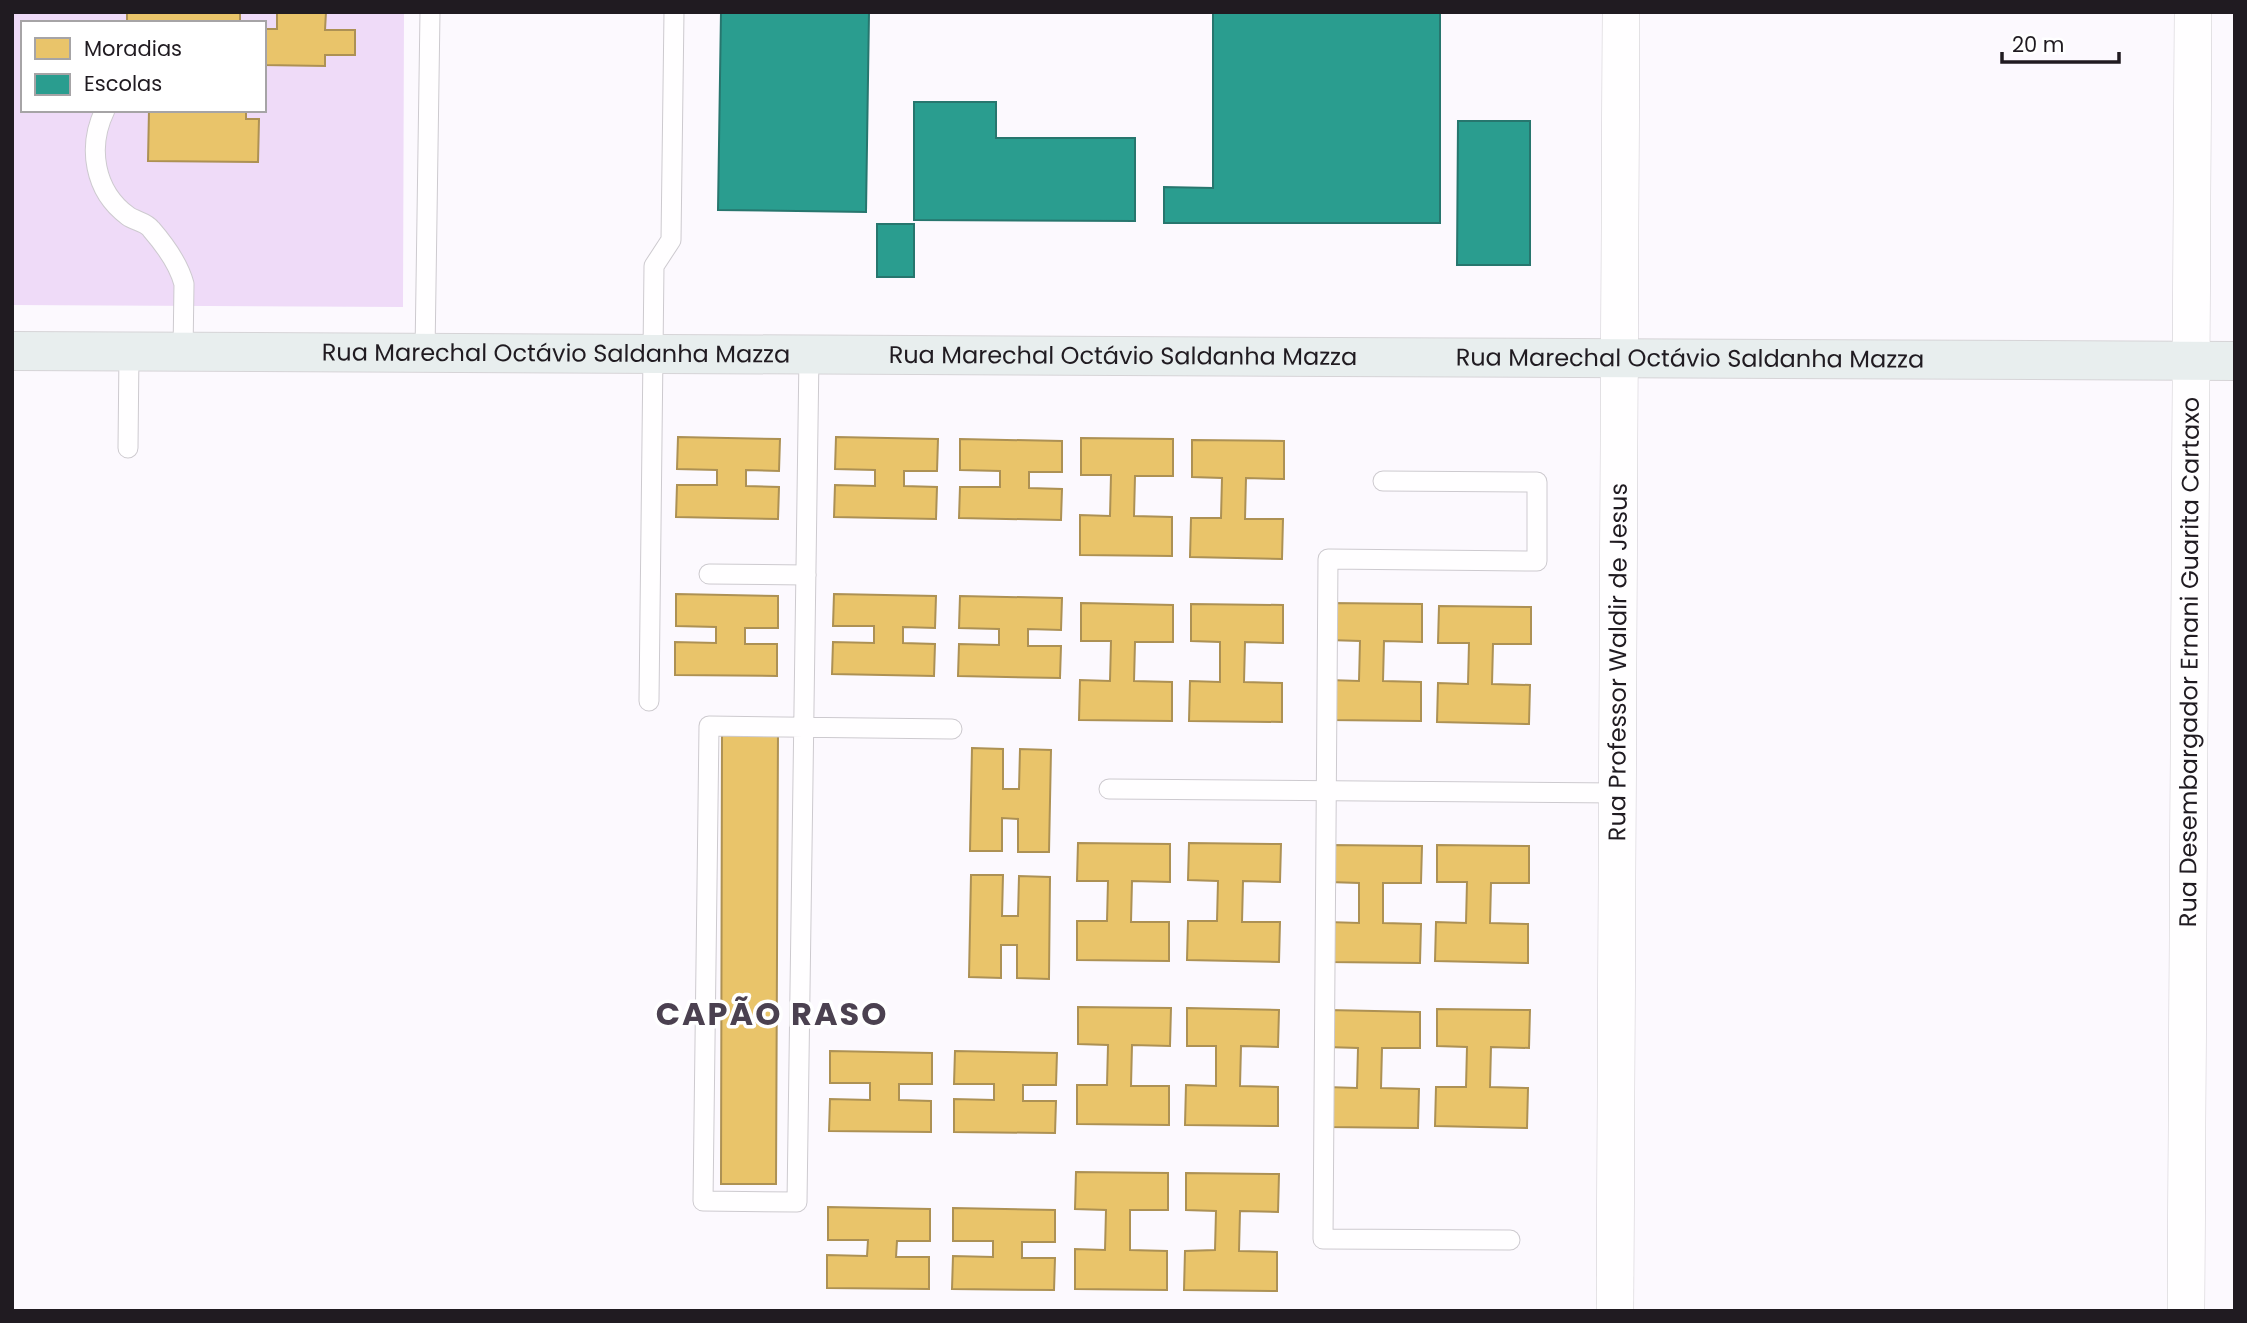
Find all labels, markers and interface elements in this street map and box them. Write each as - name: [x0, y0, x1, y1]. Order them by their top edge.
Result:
- legend: [21, 21, 266, 112]
- scale bar: [2002, 21, 2119, 65]
- text: 20 m: [2012, 30, 2065, 59]
- text: Moradias: [84, 34, 182, 63]
- text: Escolas: [84, 69, 162, 98]
- street label: Rua Marechal Octávio Saldanha Mazza: [322, 335, 790, 371]
- street label: Rua Marechal Octávio Saldanha Mazza: [889, 338, 1357, 373]
- street label: Rua Marechal Octávio Saldanha Mazza: [1456, 340, 1924, 376]
- street label: Rua Desembargador Ernani Guarita Cartaxo: [2171, 397, 2207, 927]
- street label: Rua Professor Waldir de Jesus: [1600, 483, 1635, 841]
- district label: CAPÃO RASO: [656, 991, 888, 1036]

